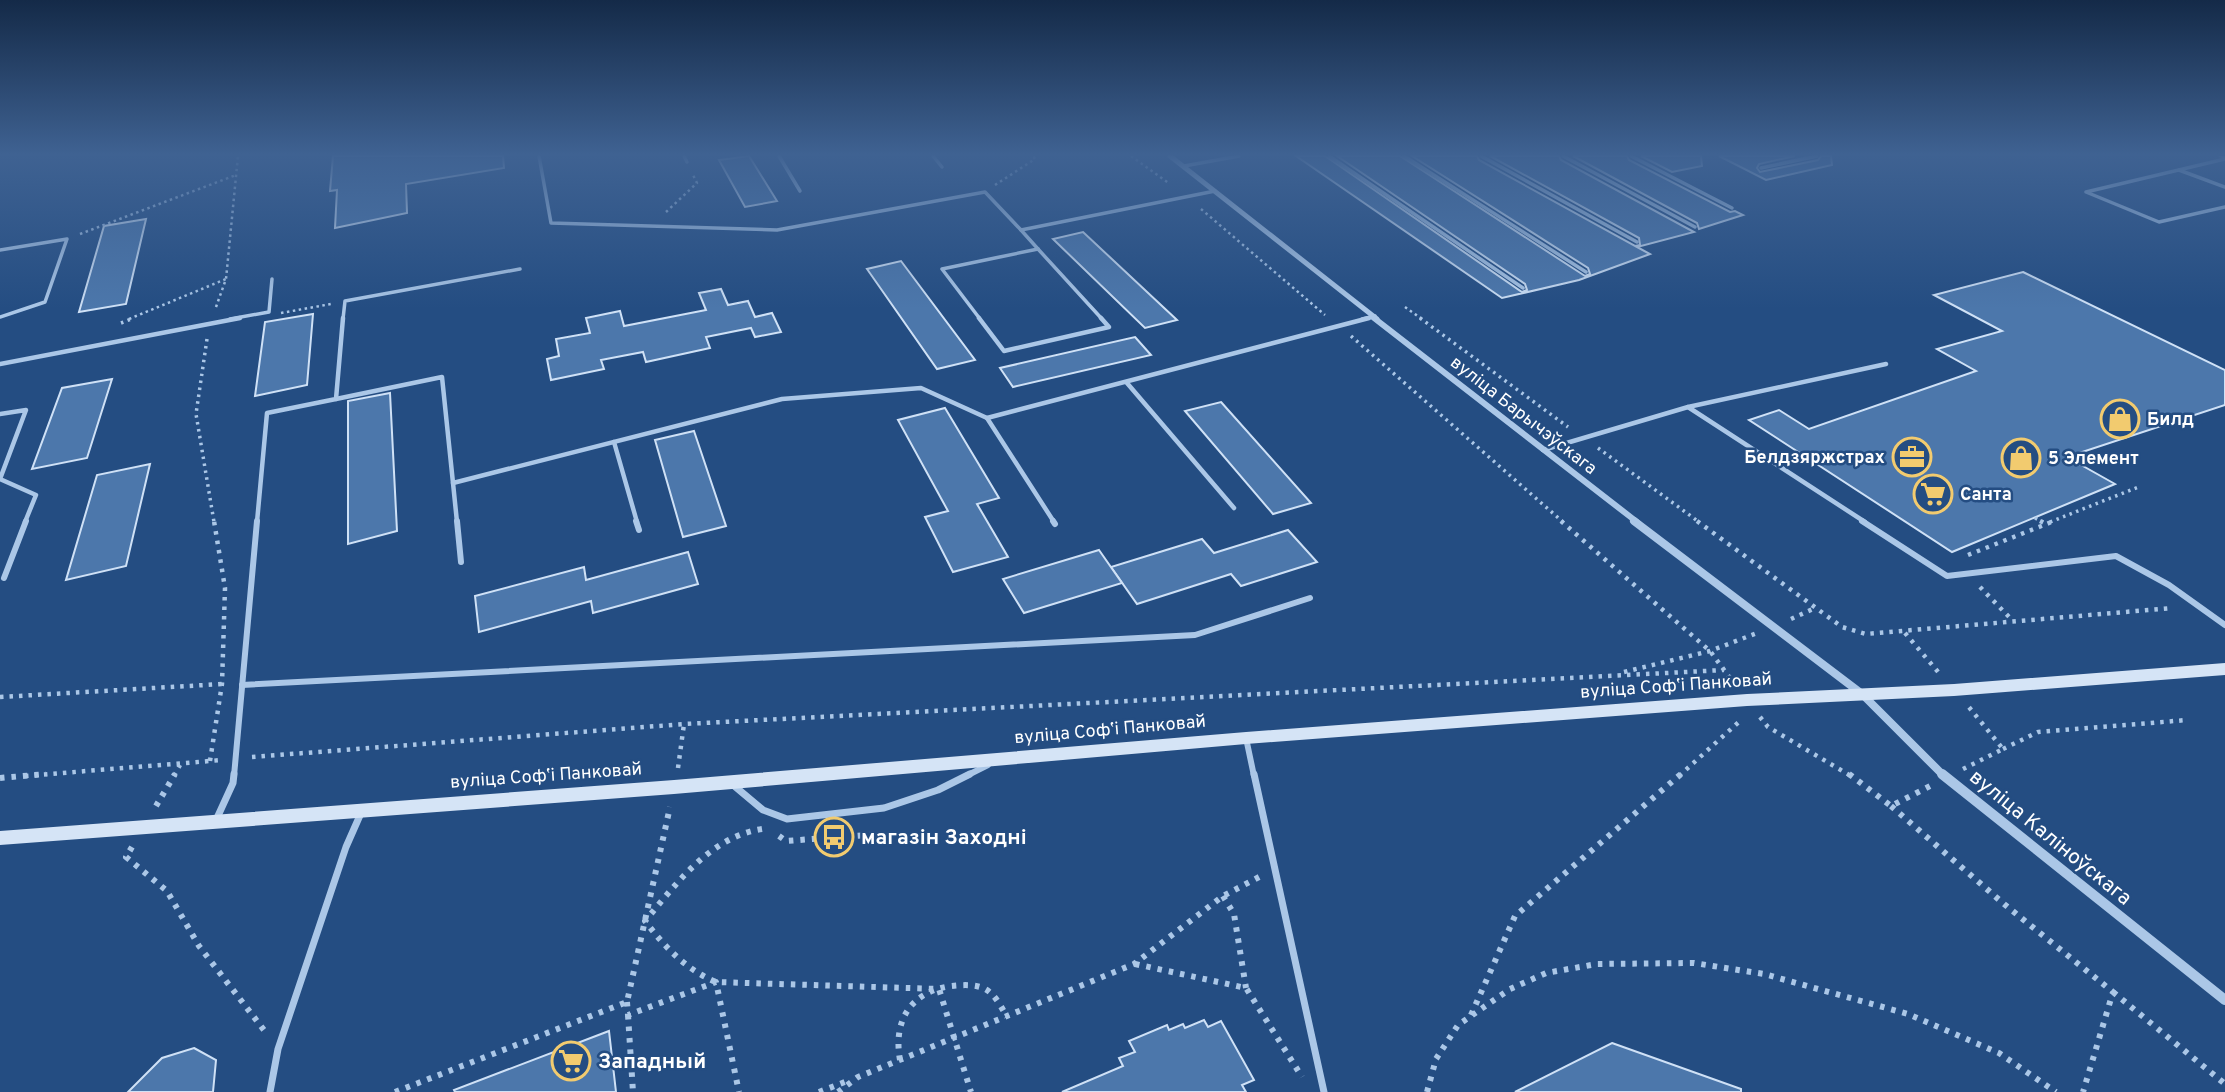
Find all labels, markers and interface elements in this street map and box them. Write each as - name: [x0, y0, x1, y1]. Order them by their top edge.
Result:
- street label: вуліца Барычэўскага: [1445, 352, 1601, 481]
- shop icon: Билд: [2099, 398, 2141, 440]
- place label: Билд: [2147, 409, 2194, 432]
- office icon: Белдзяржстрах: [1891, 436, 1933, 478]
- shop icon: 5 Элемент: [2000, 437, 2042, 479]
- place label: Белдзяржстрах: [1744, 447, 1885, 470]
- place label: 5 Элемент: [2048, 448, 2139, 471]
- supermarket icon: Санта: [1912, 473, 1954, 515]
- place label: Санта: [1960, 484, 2012, 507]
- street label: вуліца Софʼі Панковай: [1579, 668, 1773, 705]
- street label: вуліца Софʼі Панковай: [1013, 711, 1207, 750]
- street label: вуліца Софʼі Панковай: [449, 758, 643, 795]
- street label: вуліца Каліноўскага: [1963, 764, 2137, 912]
- bus stop icon: магазін Заходні: [813, 816, 855, 858]
- place label: магазін Заходні: [861, 825, 1027, 852]
- supermarket icon: Западный: [550, 1040, 592, 1082]
- place label: Западный: [598, 1049, 706, 1076]

